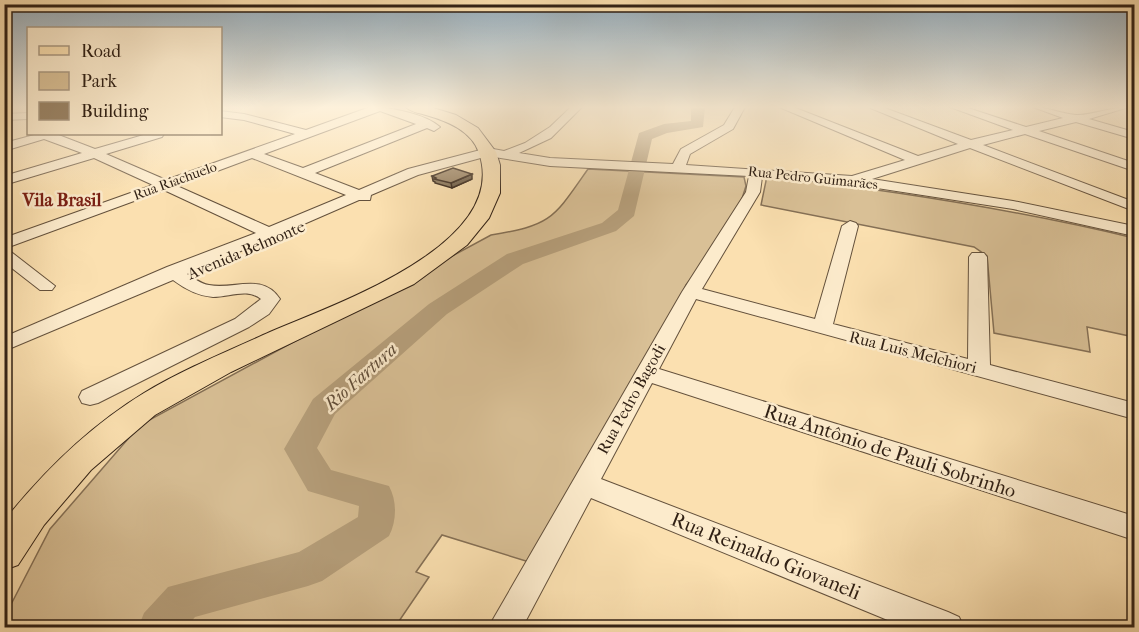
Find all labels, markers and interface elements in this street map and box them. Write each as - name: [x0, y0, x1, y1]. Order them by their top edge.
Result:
- legend: [27, 27, 222, 135]
- text: Road: [81, 41, 121, 62]
- text: Park: [81, 71, 118, 92]
- text: Building: [81, 101, 149, 122]
- street label: Rua Riachuelo: [131, 158, 219, 204]
- street label: Rua Pedro Guimarães: [747, 163, 879, 193]
- district label: Vila Brasil: [22, 190, 102, 211]
- street label: Avenida Belmonte: [183, 217, 308, 284]
- street label: Rua Luis Melchiori: [847, 327, 979, 377]
- water label: Rio Fartura: [320, 339, 402, 416]
- street label: Rua Pedro Bagodi: [593, 340, 669, 458]
- street label: Rua Antônio de Pauli Sobrinho: [761, 399, 1019, 503]
- street label: Rua Reinaldo Giovaneli: [668, 507, 864, 605]

